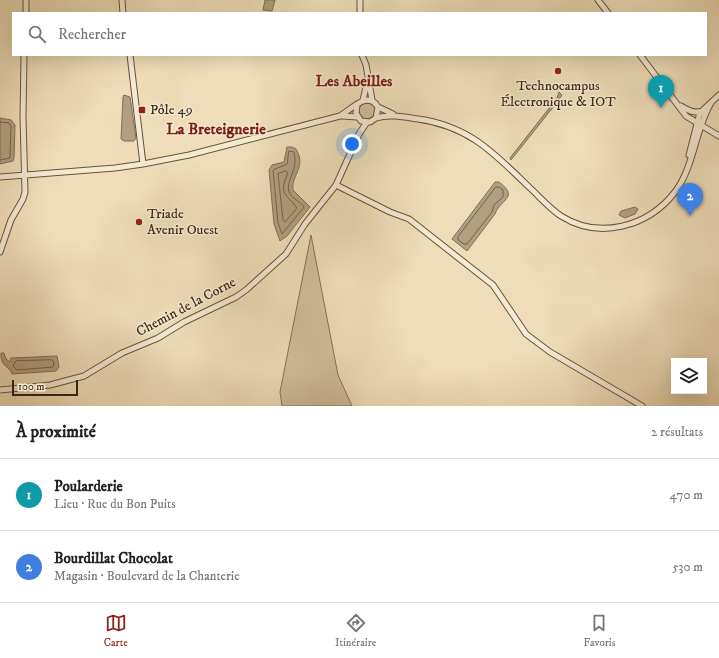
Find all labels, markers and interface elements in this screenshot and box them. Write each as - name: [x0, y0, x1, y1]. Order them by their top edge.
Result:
- search box: [12, 12, 707, 56]
- icon: search: [26, 23, 48, 45]
- text: Rechercher: [58, 25, 126, 44]
- marker: Technocampus Électronique & IOT: [553, 66, 563, 76]
- district label: Les Abeilles: [316, 71, 393, 91]
- pin: 1: [648, 75, 674, 108]
- place label: Technocampus Électronique & IOT: [500, 77, 616, 111]
- place label: Pôle 49: [150, 101, 193, 119]
- marker: Pôle 49: [137, 105, 147, 115]
- district label: La Breteignerie: [166, 119, 266, 139]
- your location: [342, 134, 362, 154]
- pin: 2: [677, 183, 703, 216]
- place label: Triade Avenir Ouest: [147, 205, 219, 239]
- marker: Triade Avenir Ouest: [134, 217, 144, 227]
- street label: Chemin de la Corne: [133, 273, 239, 341]
- map controls: [671, 358, 707, 394]
- button: layers: [671, 358, 707, 394]
- scale bar: [12, 378, 78, 397]
- text: 100 m: [18, 380, 44, 394]
- text: À proximité: [16, 421, 96, 443]
- text: 2 résultats: [651, 424, 703, 440]
- text: Poularderie: [54, 477, 123, 496]
- text: 1: [27, 487, 31, 503]
- text: 470 m: [670, 487, 703, 503]
- text: Lieu · Rue du Bon Puits: [54, 496, 176, 512]
- text: Bourdillat Chocolat: [54, 549, 173, 568]
- text: 2: [26, 559, 32, 575]
- text: 530 m: [672, 559, 703, 575]
- text: Magasin · Boulevard de la Chanterie: [54, 568, 240, 584]
- tab: Carte: [104, 612, 128, 650]
- tab: Itinéraire: [335, 612, 376, 650]
- tab: Favoris: [584, 612, 615, 650]

